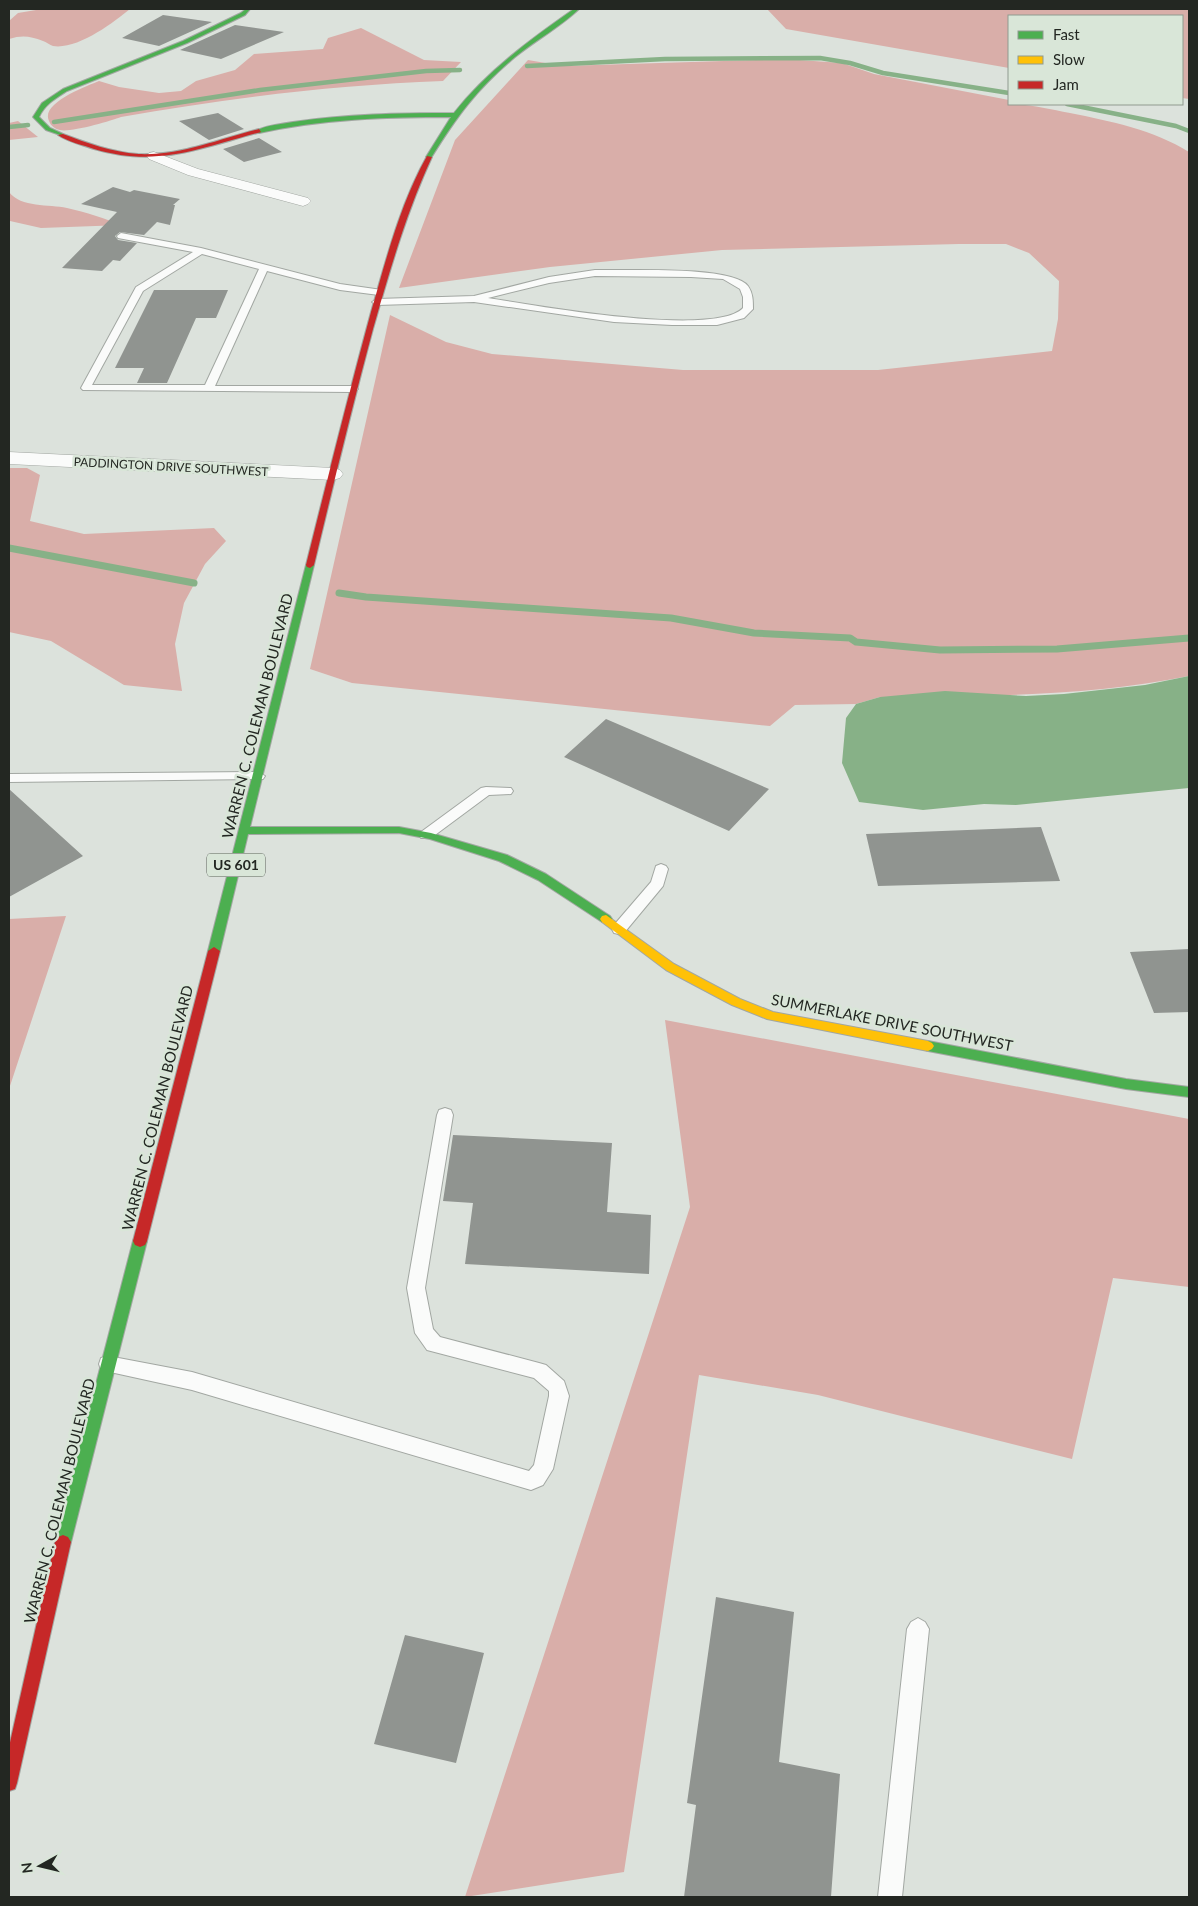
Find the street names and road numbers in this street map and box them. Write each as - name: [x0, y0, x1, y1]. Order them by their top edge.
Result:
- street label: PADDINGTON DRIVE SOUTHWEST: [73, 454, 269, 479]
- street label: WARREN C. COLEMAN BOULEVARD: [218, 591, 296, 840]
- road number: US 601: [207, 854, 265, 876]
- street label: WARREN C. COLEMAN BOULEVARD: [118, 983, 196, 1232]
- street label: SUMMERLAKE DRIVE SOUTHWEST: [770, 990, 1015, 1054]
- street label: WARREN C. COLEMAN BOULEVARD: [20, 1376, 98, 1625]

